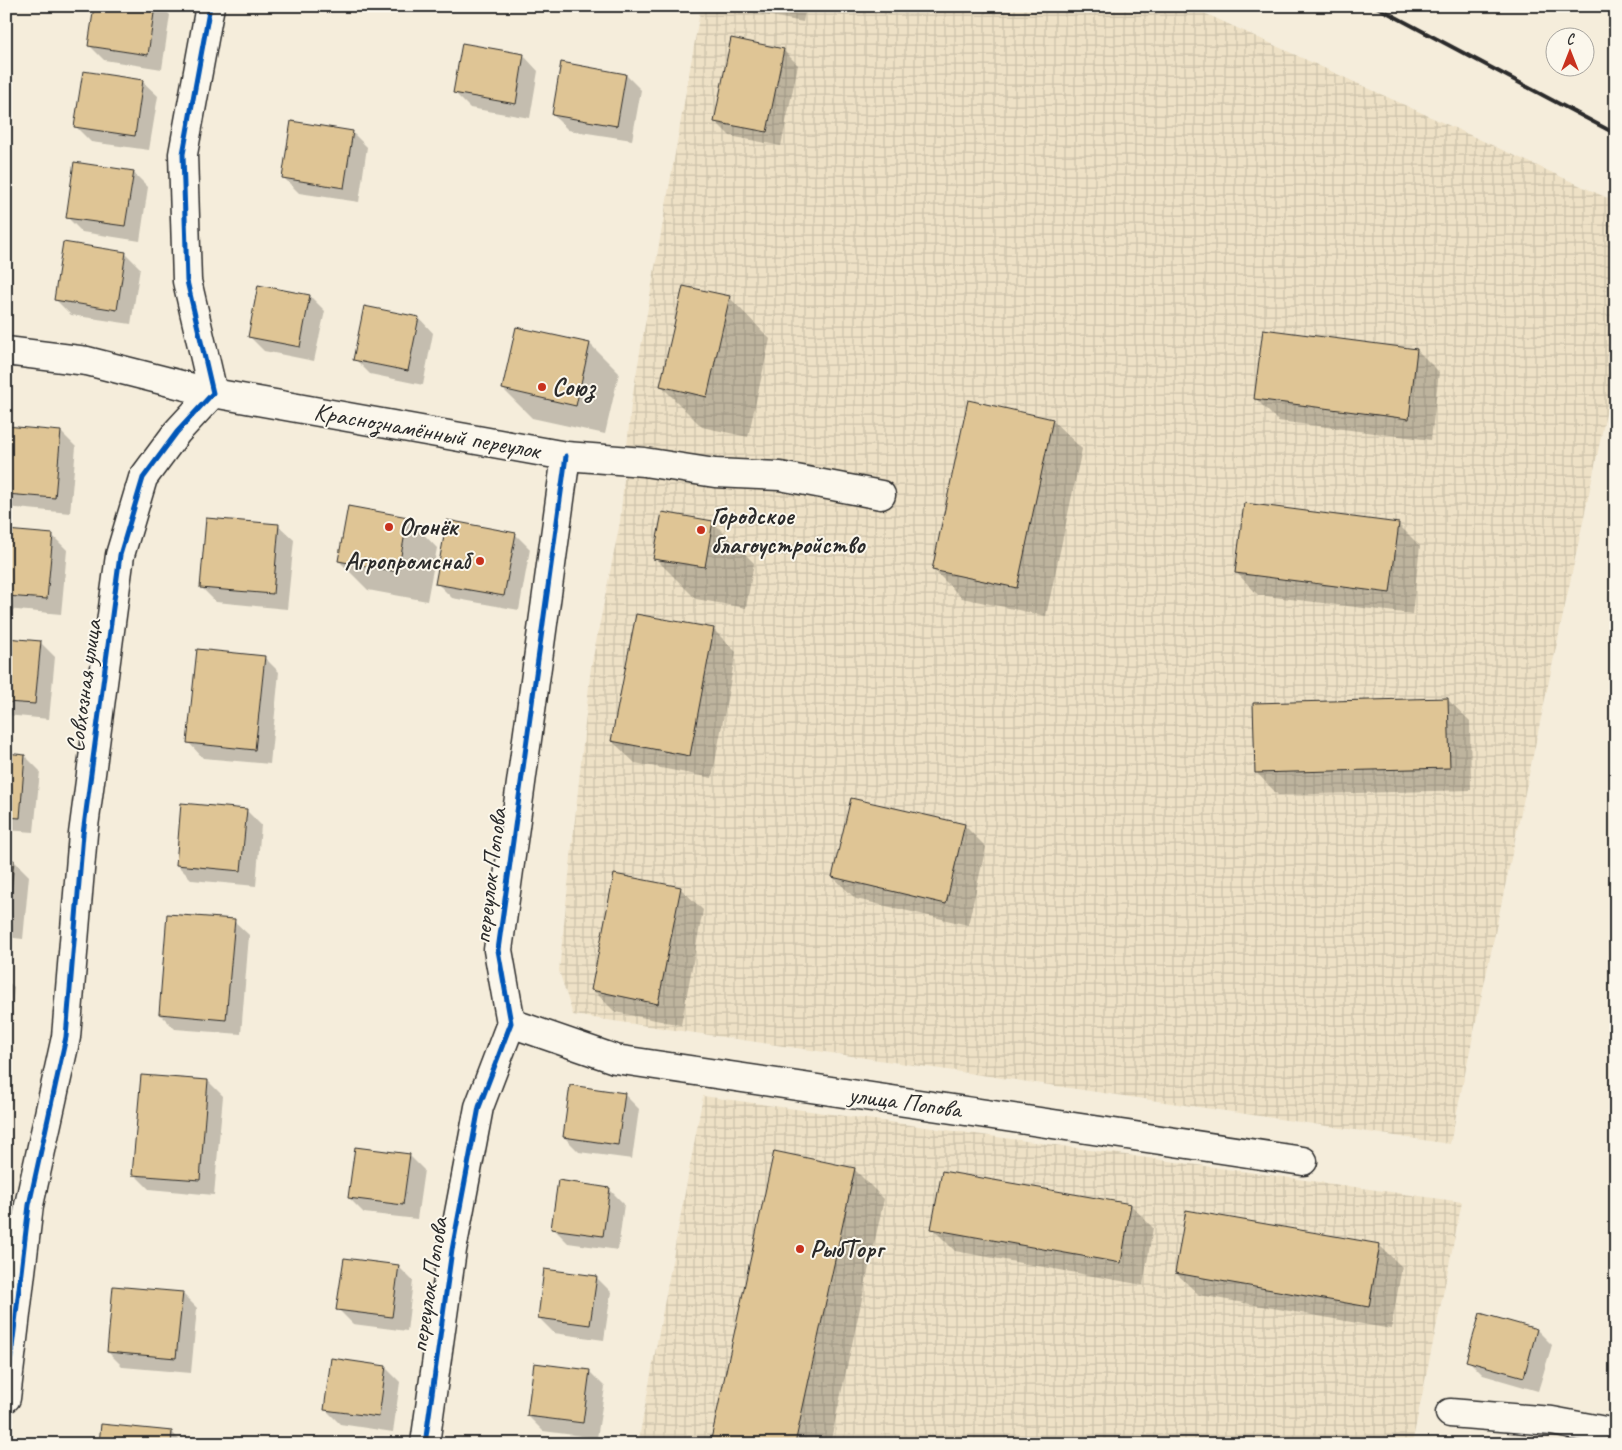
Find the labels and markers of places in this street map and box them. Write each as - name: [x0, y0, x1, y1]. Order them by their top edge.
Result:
- place label: Союз: [552, 371, 597, 403]
- marker: Союз: [536, 381, 548, 393]
- place label: Городское благоустройство: [711, 500, 866, 561]
- place label: Огонёк: [399, 511, 460, 543]
- marker: Огонёк: [383, 521, 395, 533]
- marker: Городское благоустройство: [695, 524, 707, 536]
- place label: Агропромснаб: [345, 545, 474, 577]
- marker: Агропромснаб: [474, 555, 486, 567]
- place label: РыбТорг: [810, 1233, 886, 1265]
- marker: РыбТорг: [794, 1243, 806, 1255]

